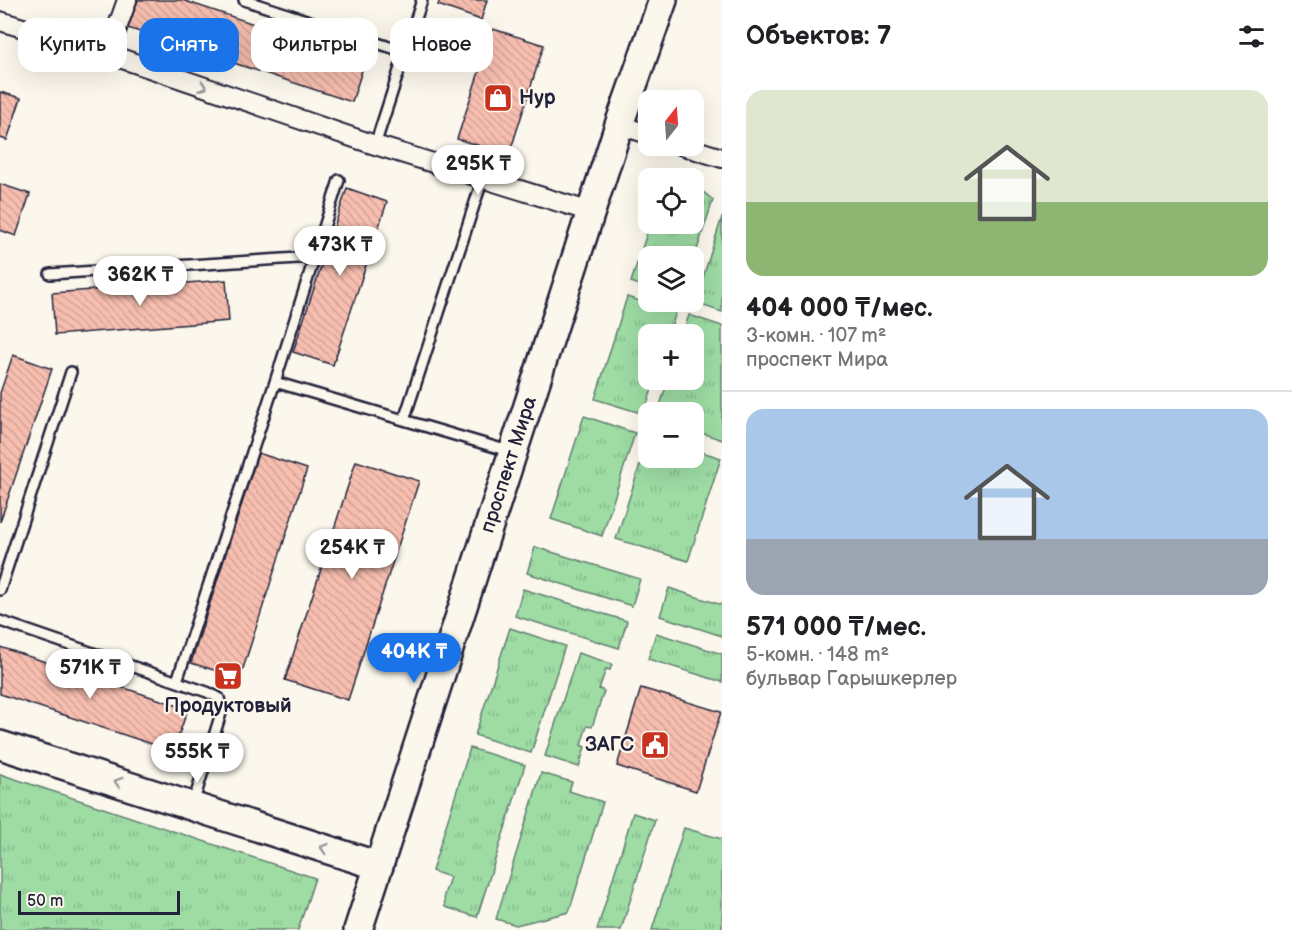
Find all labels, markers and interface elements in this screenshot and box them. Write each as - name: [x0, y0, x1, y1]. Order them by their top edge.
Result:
- chip: Купить: [18, 18, 127, 72]
- chip: Снять: [139, 18, 239, 72]
- chip: Фильтры: [251, 18, 378, 72]
- chip: Новое: [390, 18, 493, 72]
- icon: filters: [1235, 20, 1268, 53]
- text: Объектов: 7: [746, 21, 891, 52]
- one-way arrow: [197, 79, 208, 92]
- shop icon: Нур: [482, 82, 514, 114]
- place label: Нур: [519, 86, 556, 110]
- north arrow: [638, 90, 704, 156]
- map controls: [638, 90, 704, 468]
- icon: home: [953, 129, 1061, 237]
- pin: 295K ₸: [429, 145, 527, 196]
- text: 295K ₸: [445, 152, 511, 176]
- button: locate: [638, 168, 704, 234]
- pin: 473K ₸: [291, 226, 389, 277]
- text: 473K ₸: [308, 233, 372, 257]
- button: layers: [638, 246, 704, 312]
- pin: 362K ₸: [91, 256, 189, 307]
- text: 362K ₸: [107, 263, 173, 287]
- text: 404 000 ₸/мес.: [746, 293, 933, 324]
- button: +: [638, 324, 704, 390]
- text: 3-комн. · 107 m²: [746, 324, 887, 348]
- text: проспект Мира: [746, 348, 888, 372]
- street label: проспект Мира: [475, 393, 542, 536]
- button: −: [638, 402, 704, 468]
- icon: home: [953, 448, 1061, 556]
- pin: 254K ₸: [303, 529, 401, 580]
- text: 254K ₸: [319, 536, 385, 560]
- text: 571 000 ₸/мес.: [746, 612, 926, 643]
- pin: 404K ₸: [365, 633, 463, 684]
- text: 404K ₸: [381, 640, 447, 664]
- text: 5-комн. · 148 m²: [746, 643, 889, 667]
- pin: 571K ₸: [41, 649, 139, 700]
- text: 571K ₸: [60, 656, 120, 680]
- supermarket icon: Продуктовый: [212, 660, 244, 692]
- text: бульвар Гарышкерлер: [746, 667, 957, 691]
- place label: Продуктовый: [164, 694, 292, 718]
- public building icon: ЗАГС: [639, 729, 671, 761]
- pin: 555K ₸: [148, 733, 246, 784]
- place label: ЗАГС: [585, 733, 634, 757]
- text: 555K ₸: [165, 740, 229, 764]
- one-way arrow: [113, 777, 124, 789]
- one-way arrow: [319, 843, 330, 855]
- scale bar: [18, 888, 180, 916]
- text: 50 m: [27, 892, 63, 911]

